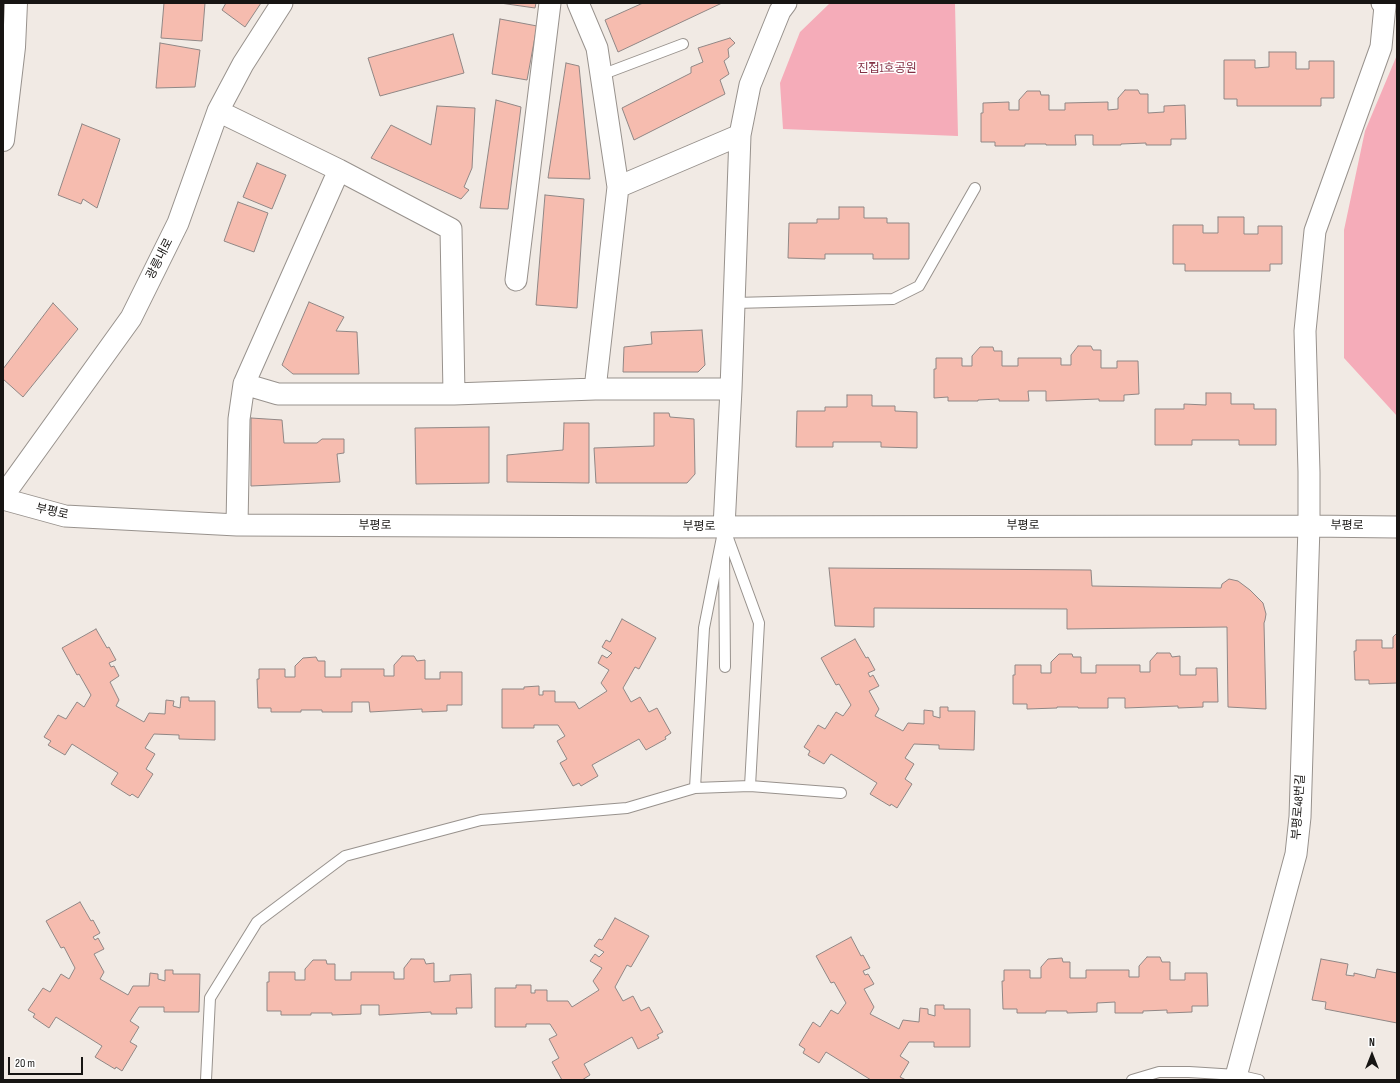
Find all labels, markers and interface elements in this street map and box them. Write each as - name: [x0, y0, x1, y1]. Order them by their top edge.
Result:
- park label: 진접1호공원: [857, 62, 917, 76]
- street label: 광릉내로: [144, 236, 176, 282]
- street label: 부평로: [34, 501, 70, 523]
- street label: 부평로: [358, 519, 392, 533]
- street label: 부평로: [1006, 519, 1040, 533]
- street label: 부평로: [1330, 519, 1364, 533]
- street label: 부평로: [682, 520, 716, 534]
- street label: 부평로48번길: [1290, 774, 1308, 840]
- north arrow: [1352, 1035, 1392, 1075]
- text: N: [1369, 1036, 1375, 1049]
- scale bar: [10, 1049, 85, 1075]
- text: 20 m: [15, 1056, 35, 1071]

